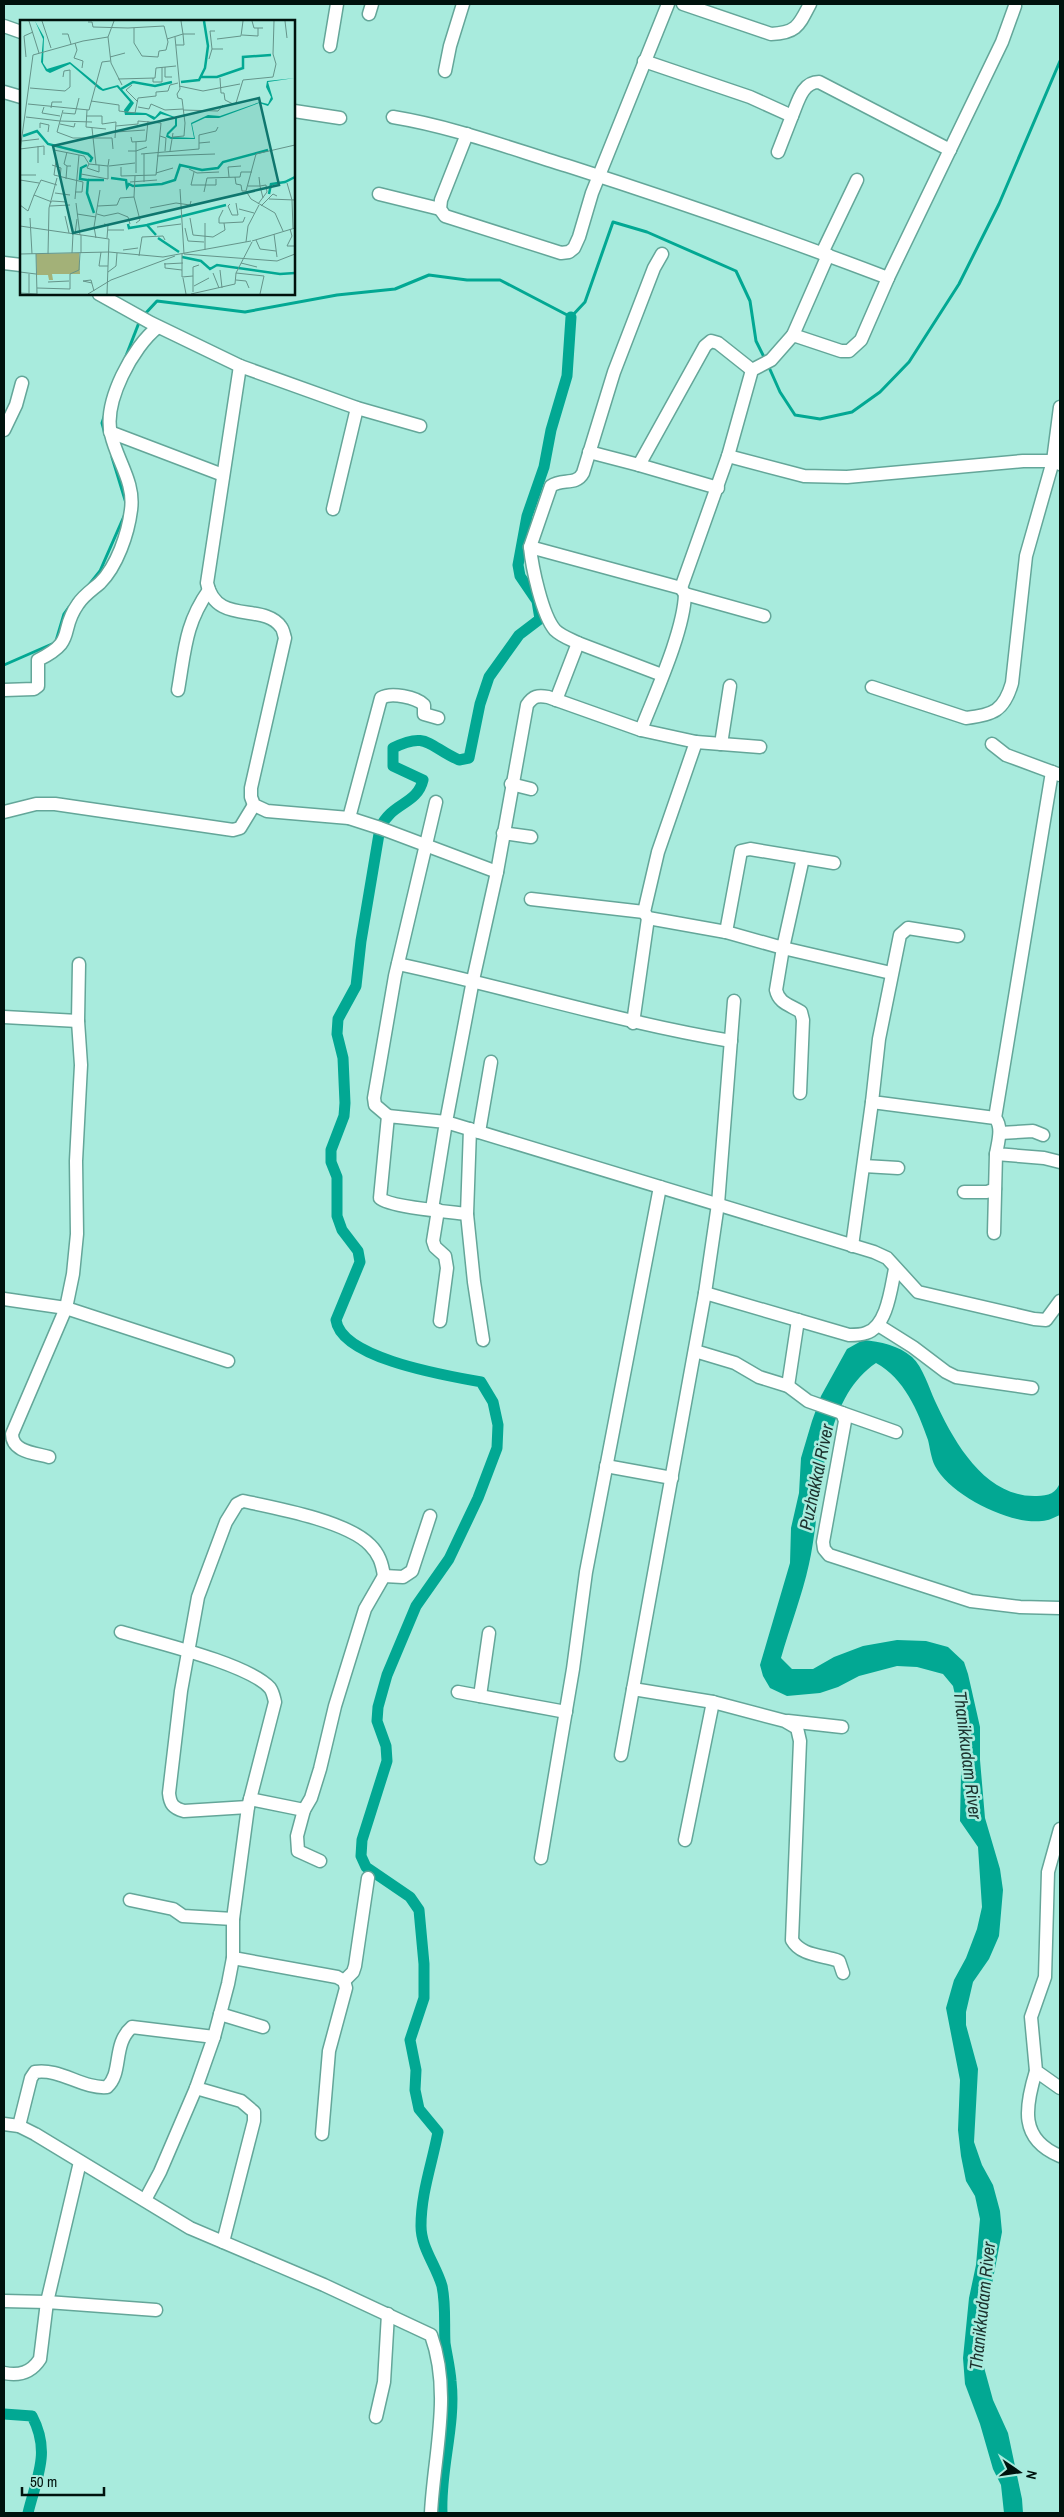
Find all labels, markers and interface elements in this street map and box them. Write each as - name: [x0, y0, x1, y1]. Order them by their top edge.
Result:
- inset map: [20, 20, 295, 295]
- water label: Puzhakkal River: [793, 1421, 840, 1532]
- water label: Thanikkudam River: [948, 1690, 988, 1822]
- water label: Thanikkudam River: [963, 2240, 1001, 2371]
- north arrow: [994, 2447, 1044, 2497]
- scale bar: [22, 2464, 105, 2496]
- text: N: [1022, 2469, 1041, 2481]
- text: 50 m: [30, 2471, 57, 2492]

